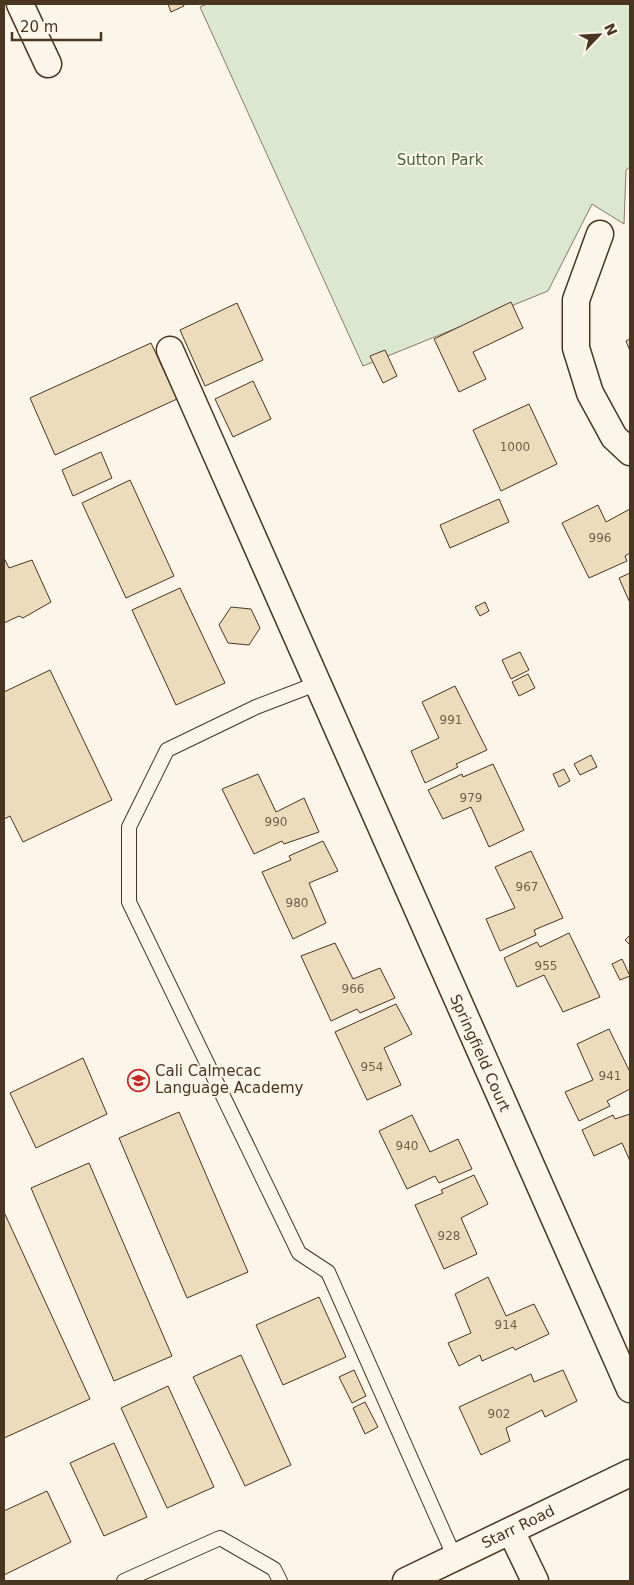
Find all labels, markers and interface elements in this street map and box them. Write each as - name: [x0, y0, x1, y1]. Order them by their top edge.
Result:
- scale bar: [12, 10, 101, 42]
- north arrow: [574, 10, 624, 60]
- text: 20 m: [20, 18, 58, 36]
- text: N: [601, 21, 621, 38]
- park label: Sutton Park: [397, 151, 484, 169]
- house number: 1000: [500, 440, 530, 454]
- house number: 996: [589, 531, 611, 545]
- house number: 991: [440, 713, 462, 727]
- house number: 979: [460, 791, 482, 805]
- house number: 990: [265, 815, 287, 829]
- house number: 967: [516, 880, 538, 894]
- house number: 980: [286, 896, 308, 910]
- house number: 955: [535, 959, 557, 973]
- house number: 966: [342, 982, 364, 996]
- street label: Springfield Court: [446, 991, 514, 1115]
- house number: 954: [361, 1060, 383, 1074]
- place label: Cali Calmecac Language Academy: [155, 1062, 304, 1097]
- school or university icon: Cali Calmecac Language Academy: [127, 1068, 151, 1092]
- house number: 941: [599, 1069, 621, 1083]
- house number: 940: [396, 1139, 418, 1153]
- house number: 928: [438, 1229, 460, 1243]
- house number: 914: [495, 1318, 517, 1332]
- house number: 902: [488, 1407, 510, 1421]
- street label: Starr Road: [479, 1502, 557, 1552]

